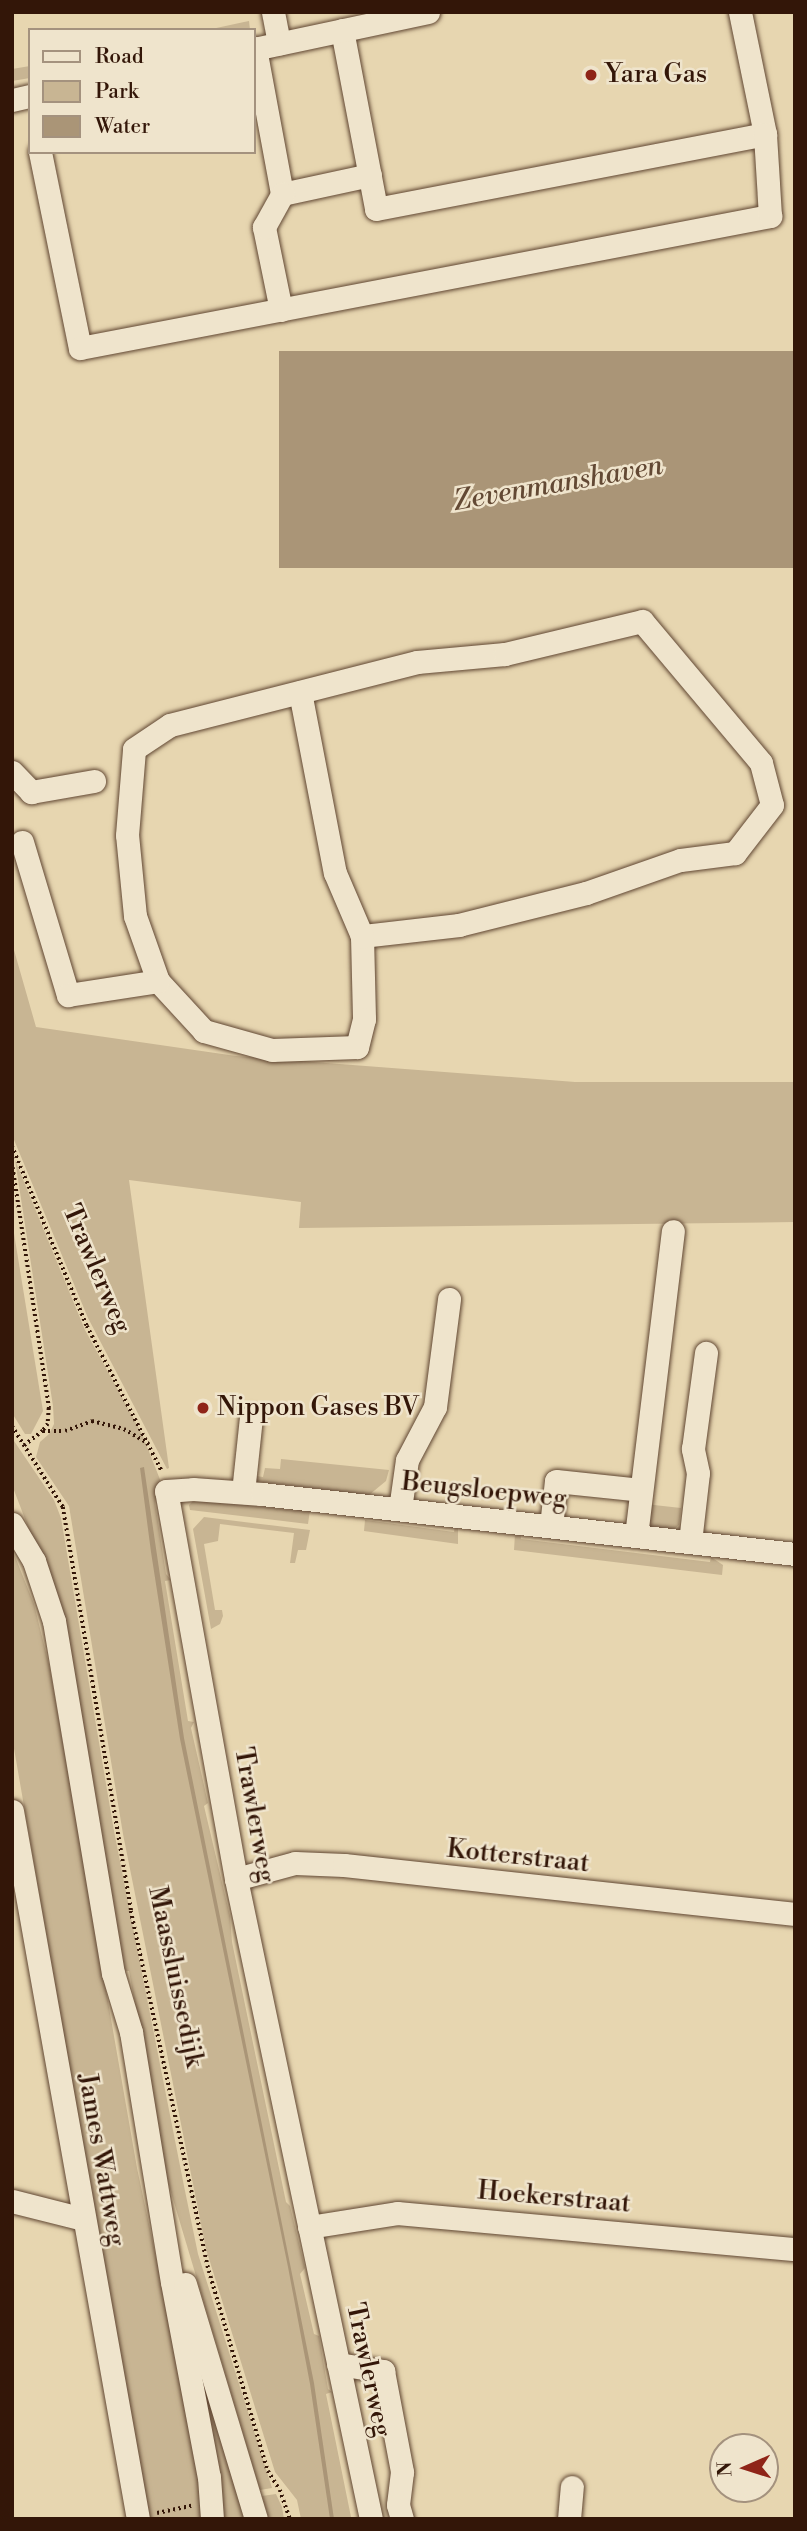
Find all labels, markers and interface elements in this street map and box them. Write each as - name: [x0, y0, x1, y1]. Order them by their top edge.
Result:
- legend: [28, 28, 256, 154]
- text: Road: [95, 44, 144, 70]
- place label: Yara Gas: [605, 59, 707, 91]
- marker: Yara Gas: [583, 67, 599, 83]
- text: Park: [95, 79, 139, 105]
- text: Water: [95, 114, 150, 140]
- water label: Zevenmanshaven: [451, 449, 665, 519]
- street label: Trawlerweg: [55, 1200, 137, 1338]
- place label: Nippon Gases BV: [217, 1392, 419, 1424]
- marker: Nippon Gases BV: [195, 1400, 211, 1416]
- street label: Beugsloepweg: [400, 1467, 568, 1515]
- street label: Trawlerweg: [227, 1745, 281, 1885]
- street label: Kotterstraat: [445, 1834, 591, 1880]
- street label: Maassluissedijk: [141, 1884, 209, 2070]
- street label: James Wattweg: [70, 2071, 132, 2249]
- street label: Hoekerstraat: [476, 2176, 632, 2220]
- street label: Trawlerweg: [339, 2300, 397, 2440]
- north arrow: [709, 2433, 779, 2503]
- text: N: [713, 2461, 737, 2477]

